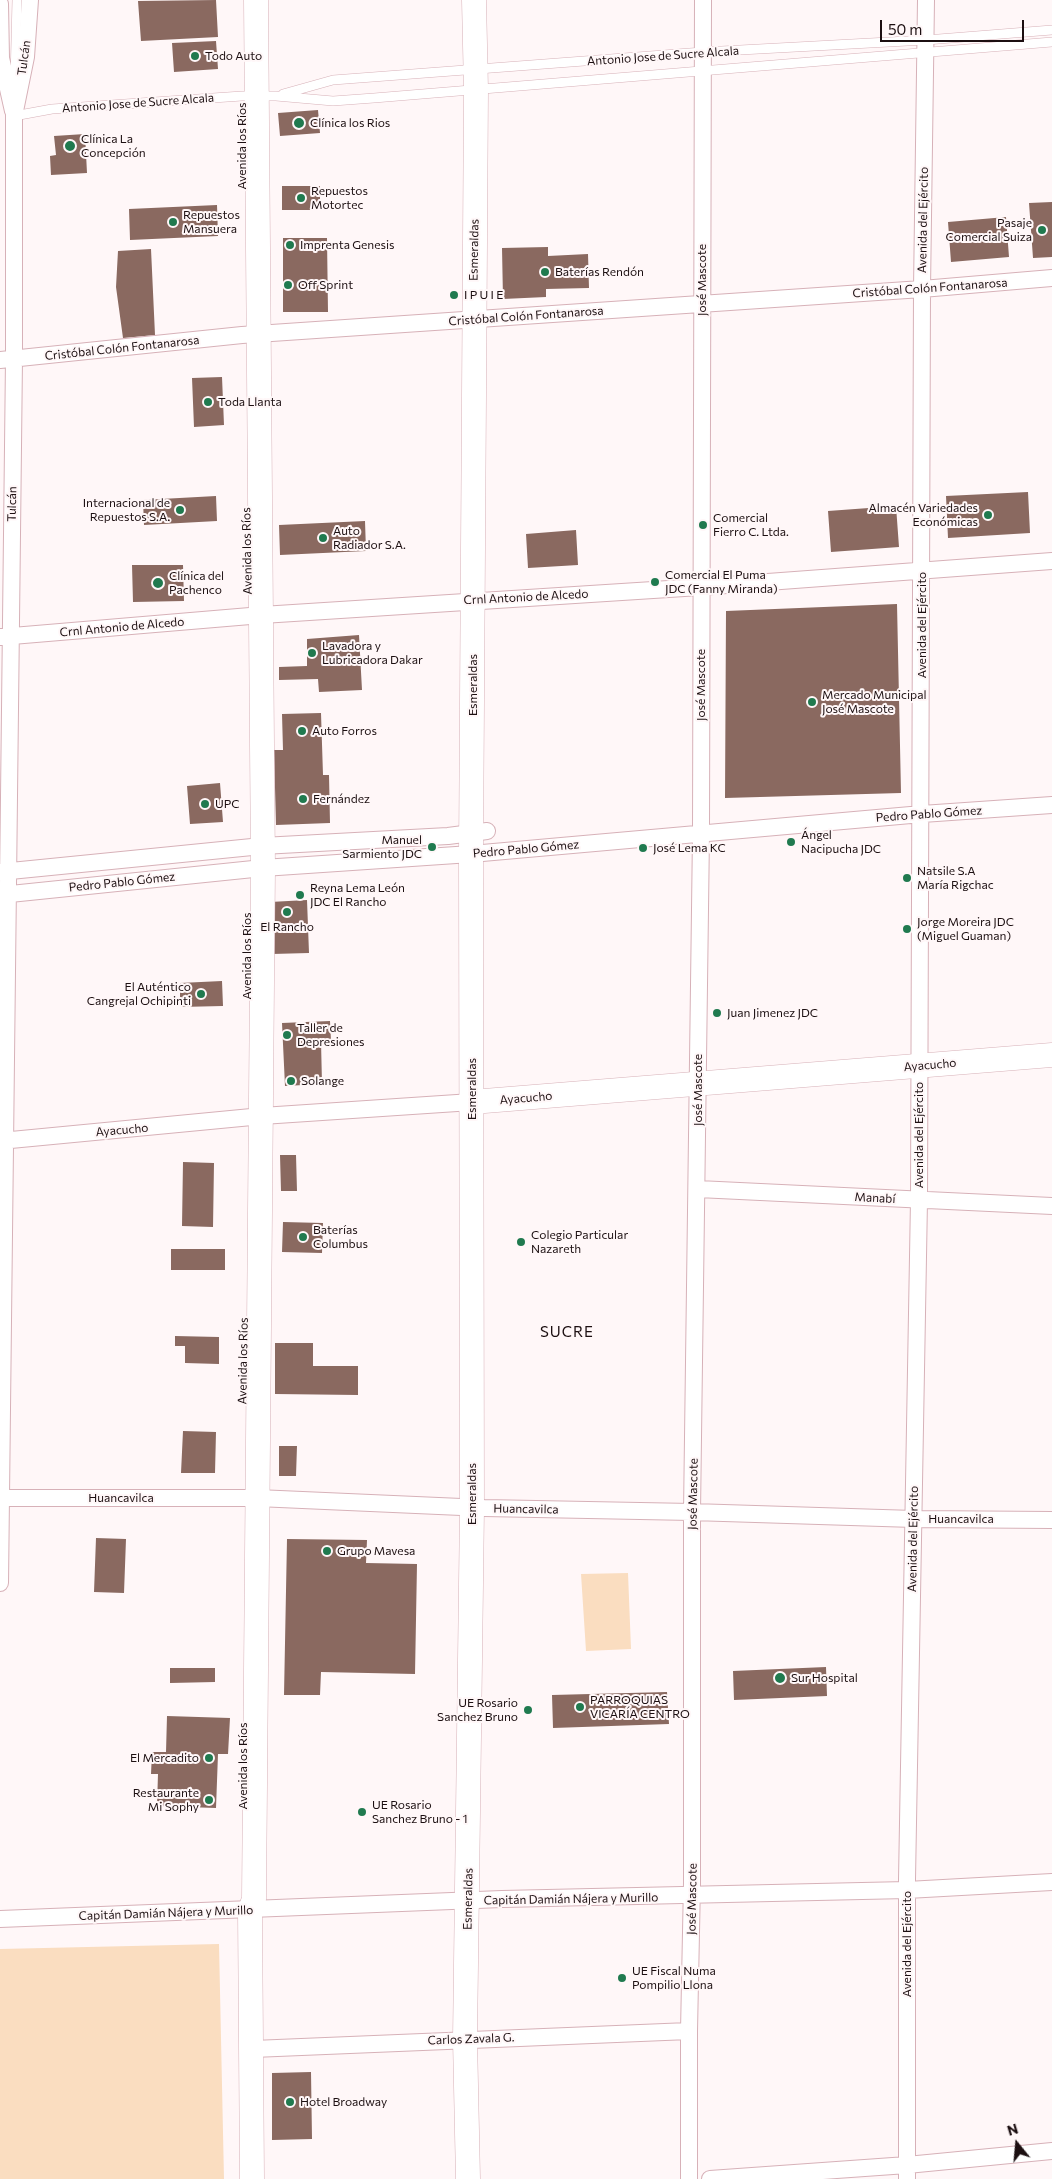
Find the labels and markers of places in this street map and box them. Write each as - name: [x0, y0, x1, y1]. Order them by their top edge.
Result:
- place label: Todo Auto: [205, 49, 262, 63]
- marker: Todo Auto: [189, 50, 201, 62]
- marker: Clínica los Rios: [292, 116, 306, 130]
- place label: Clínica los Rios: [310, 116, 390, 130]
- place label: Clínica La Concepción: [81, 132, 146, 160]
- marker: Clínica La Concepción: [63, 139, 77, 153]
- place label: Repuestos Motortec: [311, 184, 368, 212]
- marker: Repuestos Motortec: [295, 192, 307, 204]
- place label: Repuestos Mansuera: [183, 208, 240, 236]
- marker: Repuestos Mansuera: [167, 216, 179, 228]
- place label: Pasaje Comercial Suiza: [946, 216, 1032, 244]
- marker: Pasaje Comercial Suiza: [1036, 224, 1048, 236]
- place label: Imprenta Genesis: [300, 238, 395, 252]
- marker: Imprenta Genesis: [284, 239, 296, 251]
- place label: Baterías Rendón: [555, 265, 644, 279]
- marker: Baterías Rendón: [539, 266, 551, 278]
- place label: Off Sprint: [298, 278, 353, 292]
- marker: Off Sprint: [282, 279, 294, 291]
- place label: I P U I E: [464, 288, 503, 302]
- marker: I P U I E: [448, 289, 460, 301]
- place label: Toda Llanta: [218, 395, 282, 409]
- marker: Toda Llanta: [202, 396, 214, 408]
- place label: Internacional de Repuestos S.A.: [83, 496, 170, 524]
- place label: Almacén Variedades Económicas: [868, 501, 978, 529]
- marker: Internacional de Repuestos S.A.: [174, 504, 186, 516]
- marker: Almacén Variedades Económicas: [982, 509, 994, 521]
- place label: Comercial Fierro C. Ltda.: [713, 511, 789, 539]
- marker: Comercial Fierro C. Ltda.: [697, 519, 709, 531]
- place label: Auto Radiador S.A.: [333, 524, 406, 552]
- marker: Auto Radiador S.A.: [317, 532, 329, 544]
- place label: Comercial El Puma JDC (Fanny Miranda): [665, 568, 778, 596]
- place label: Clínica del Pachenco: [169, 569, 224, 597]
- marker: Clínica del Pachenco: [151, 576, 165, 590]
- marker: Comercial El Puma JDC (Fanny Miranda): [649, 576, 661, 588]
- place label: Lavadora y Lubricadora Dakar: [322, 639, 423, 667]
- marker: Lavadora y Lubricadora Dakar: [306, 647, 318, 659]
- place label: Mercado Municipal José Mascote: [822, 688, 927, 716]
- marker: Mercado Municipal José Mascote: [806, 696, 818, 708]
- place label: Auto Forros: [312, 724, 377, 738]
- marker: Auto Forros: [296, 725, 308, 737]
- place label: Fernández: [313, 792, 370, 806]
- marker: Fernández: [297, 793, 309, 805]
- place label: UPC: [215, 797, 240, 811]
- marker: UPC: [199, 798, 211, 810]
- place label: Ángel Nacipucha JDC: [801, 828, 881, 856]
- place label: Manuel Sarmiento JDC: [342, 833, 422, 861]
- marker: Ángel Nacipucha JDC: [785, 836, 797, 848]
- marker: Manuel Sarmiento JDC: [426, 841, 438, 853]
- place label: José Lema KC: [653, 841, 726, 855]
- marker: José Lema KC: [637, 842, 649, 854]
- place label: Natsile S.A María Rigchac: [917, 864, 994, 892]
- marker: Natsile S.A María Rigchac: [901, 872, 913, 884]
- place label: Reyna Lema León JDC El Rancho: [310, 881, 405, 909]
- marker: Reyna Lema León JDC El Rancho: [294, 889, 306, 901]
- marker: El Rancho: [281, 906, 293, 918]
- place label: Jorge Moreira JDC (Miguel Guaman): [917, 915, 1014, 943]
- place label: El Rancho: [260, 920, 314, 934]
- marker: Jorge Moreira JDC (Miguel Guaman): [901, 923, 913, 935]
- place label: El Auténtico Cangrejal Ochipinti: [87, 980, 191, 1008]
- marker: El Auténtico Cangrejal Ochipinti: [195, 988, 207, 1000]
- place label: Juan Jimenez JDC: [727, 1006, 818, 1020]
- marker: Juan Jimenez JDC: [711, 1007, 723, 1019]
- place label: Taller de Depresiones: [297, 1021, 365, 1049]
- marker: Taller de Depresiones: [281, 1029, 293, 1041]
- place label: Solange: [301, 1074, 344, 1088]
- marker: Solange: [285, 1075, 297, 1087]
- place label: Baterías Columbus: [313, 1223, 368, 1251]
- place label: Colegio Particular Nazareth: [531, 1228, 628, 1256]
- marker: Baterías Columbus: [297, 1231, 309, 1243]
- marker: Colegio Particular Nazareth: [515, 1236, 527, 1248]
- place label: Grupo Mavesa: [337, 1544, 415, 1558]
- marker: Grupo Mavesa: [321, 1545, 333, 1557]
- marker: Sur Hospital: [773, 1671, 787, 1685]
- place label: Sur Hospital: [791, 1671, 858, 1685]
- place label: PARROQUIAS VICARÍA CENTRO: [590, 1693, 690, 1721]
- place label: UE Rosario Sanchez Bruno: [437, 1696, 518, 1724]
- marker: PARROQUIAS VICARÍA CENTRO: [574, 1701, 586, 1713]
- marker: UE Rosario Sanchez Bruno: [522, 1704, 534, 1716]
- place label: El Mercadito: [130, 1751, 199, 1765]
- marker: El Mercadito: [203, 1752, 215, 1764]
- place label: Restaurante Mi Sophy: [133, 1786, 199, 1814]
- marker: Restaurante Mi Sophy: [203, 1794, 215, 1806]
- place label: UE Rosario Sanchez Bruno - 1: [372, 1798, 468, 1826]
- marker: UE Rosario Sanchez Bruno - 1: [356, 1806, 368, 1818]
- place label: UE Fiscal Numa Pompilio Llona: [632, 1964, 716, 1992]
- marker: UE Fiscal Numa Pompilio Llona: [616, 1972, 628, 1984]
- place label: Hotel Broadway: [300, 2095, 387, 2109]
- marker: Hotel Broadway: [284, 2096, 296, 2108]

